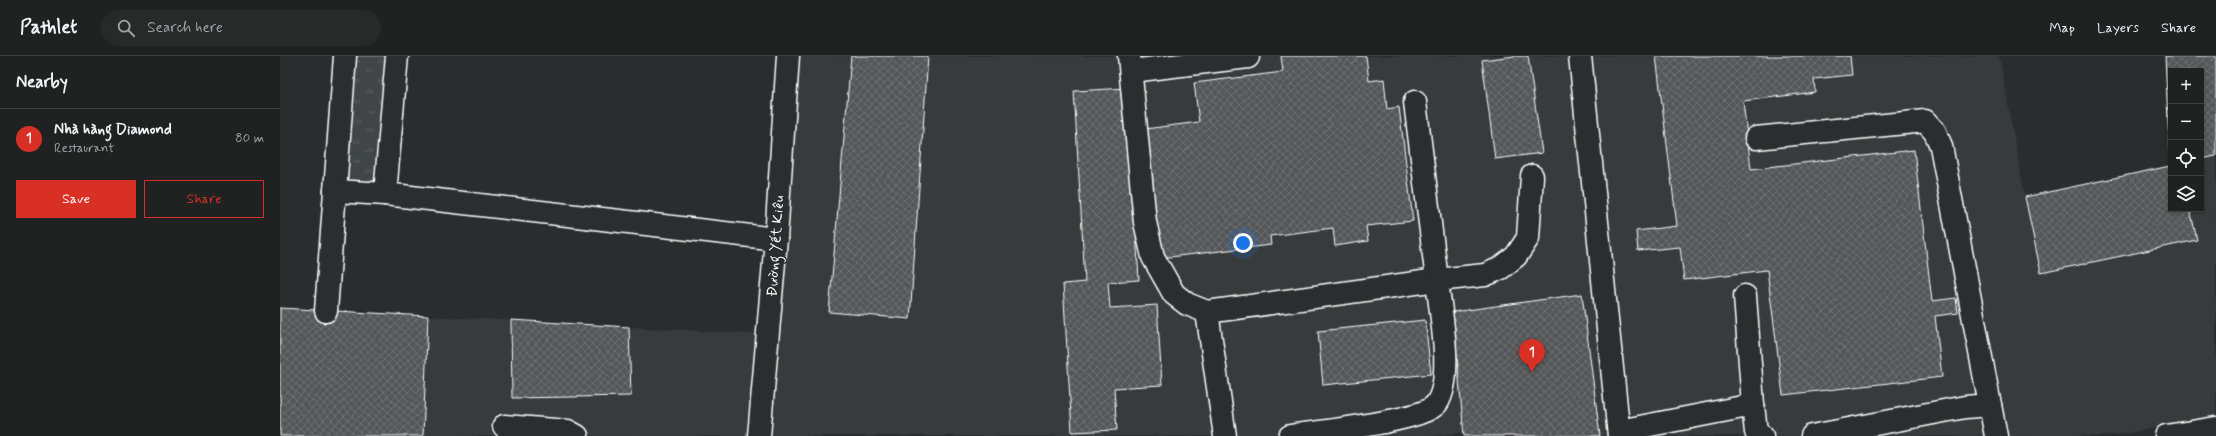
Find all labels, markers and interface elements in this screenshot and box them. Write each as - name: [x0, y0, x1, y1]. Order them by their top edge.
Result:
- search box: [101, 10, 381, 46]
- text: Pathlet: [20, 15, 77, 40]
- icon: search: [115, 17, 137, 39]
- text: Search here: [147, 18, 223, 38]
- text: Map: [2049, 19, 2075, 37]
- text: Layers: [2097, 19, 2139, 37]
- text: Share: [2161, 19, 2196, 37]
- map controls: [2168, 68, 2204, 212]
- button: +: [2168, 68, 2204, 104]
- text: Nearby: [16, 71, 68, 93]
- button: −: [2168, 104, 2204, 140]
- text: Nhà hàng Diamond: [54, 120, 172, 140]
- text: 1: [26, 130, 32, 147]
- text: 80 m: [235, 130, 264, 147]
- text: Restaurant: [54, 140, 114, 157]
- button: locate: [2168, 140, 2204, 176]
- button: layers: [2168, 176, 2204, 212]
- button: Save: [16, 180, 136, 218]
- button: Share: [144, 180, 264, 218]
- street label: Đường Yết Kiêu: [762, 194, 791, 298]
- your location: [1233, 233, 1253, 253]
- pin: 1: [1519, 339, 1545, 372]

